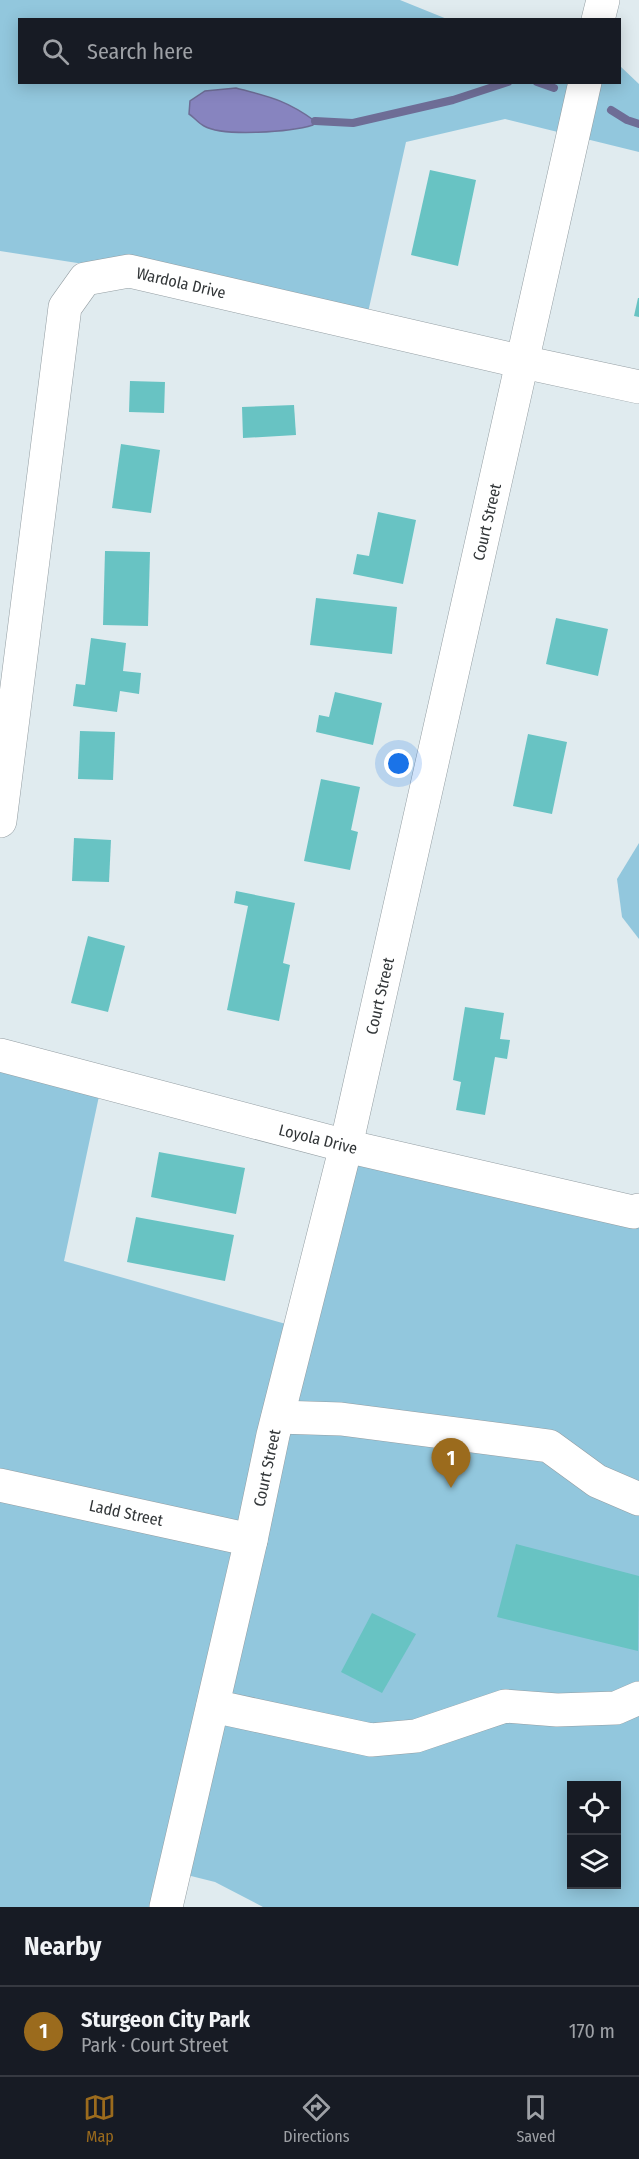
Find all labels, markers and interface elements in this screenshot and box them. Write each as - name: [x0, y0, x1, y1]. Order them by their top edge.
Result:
- search box: [18, 18, 621, 84]
- icon: search: [39, 35, 72, 68]
- text: Search here: [87, 38, 193, 65]
- street label: Wardola Drive: [134, 263, 228, 303]
- street label: Court Street: [469, 481, 505, 562]
- your location: [384, 749, 413, 778]
- street label: Court Street: [362, 955, 398, 1036]
- street label: Loyola Drive: [277, 1120, 359, 1158]
- street label: Court Street: [250, 1427, 285, 1508]
- pin: 1: [432, 1438, 470, 1488]
- street label: Ladd Street: [87, 1496, 165, 1530]
- map controls: [567, 1781, 621, 1889]
- button: locate: [567, 1781, 621, 1835]
- button: layers: [567, 1835, 621, 1889]
- text: Nearby: [24, 1931, 101, 1962]
- text: Sturgeon City Park: [81, 2006, 250, 2033]
- text: 1: [39, 2019, 48, 2043]
- text: 170 m: [569, 2019, 615, 2043]
- text: Park · Court Street: [81, 2033, 228, 2057]
- tab: Map: [83, 2091, 116, 2146]
- tab: Directions: [283, 2091, 350, 2146]
- tab: Saved: [516, 2091, 556, 2146]

